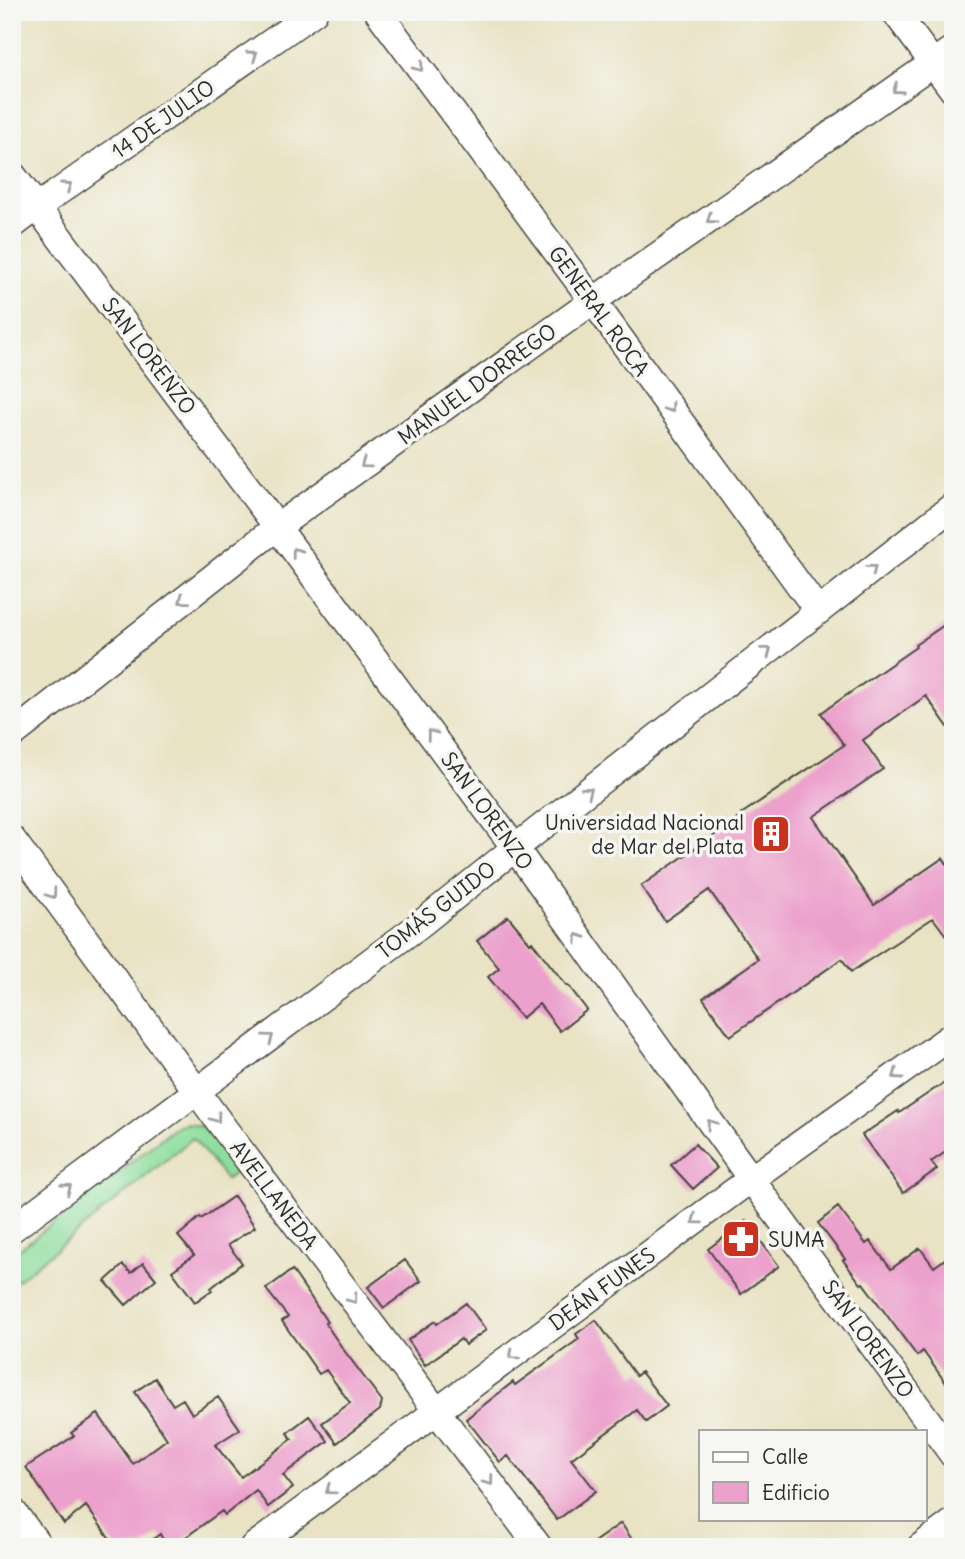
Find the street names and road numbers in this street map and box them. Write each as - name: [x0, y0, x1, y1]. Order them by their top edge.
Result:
- street label: 14 DE JULIO: [106, 74, 220, 164]
- street label: GENERAL ROCA: [543, 241, 655, 381]
- street label: SAN LORENZO: [96, 292, 202, 420]
- street label: MANUEL DORREGO: [392, 317, 562, 451]
- street label: SAN LORENZO: [435, 747, 539, 875]
- street label: TOMÁS GUIDO: [371, 855, 501, 965]
- street label: AVELLANEDA: [224, 1135, 324, 1255]
- street label: DEÁN FUNES: [544, 1241, 660, 1337]
- street label: SAN LORENZO: [816, 1275, 920, 1403]

